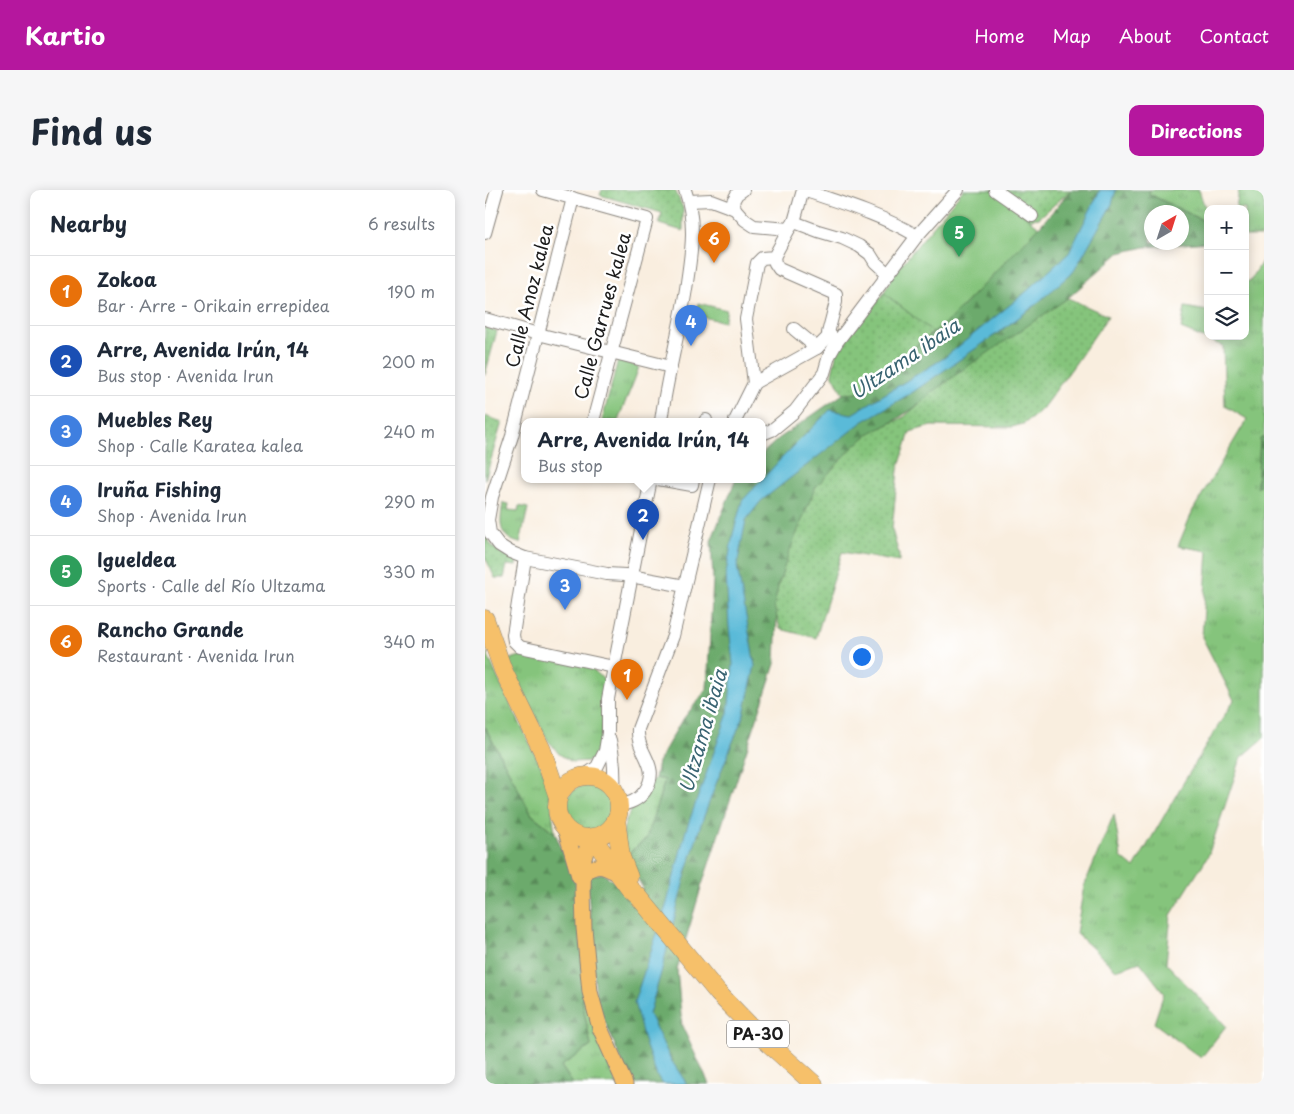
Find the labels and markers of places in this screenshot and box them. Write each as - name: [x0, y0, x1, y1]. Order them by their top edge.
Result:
- pin: 5: [943, 216, 975, 257]
- pin: 6: [698, 222, 730, 263]
- pin: 4: [675, 305, 707, 346]
- pin: 2: [627, 499, 659, 540]
- pin: 3: [549, 569, 581, 610]
- pin: 1: [611, 659, 643, 700]

